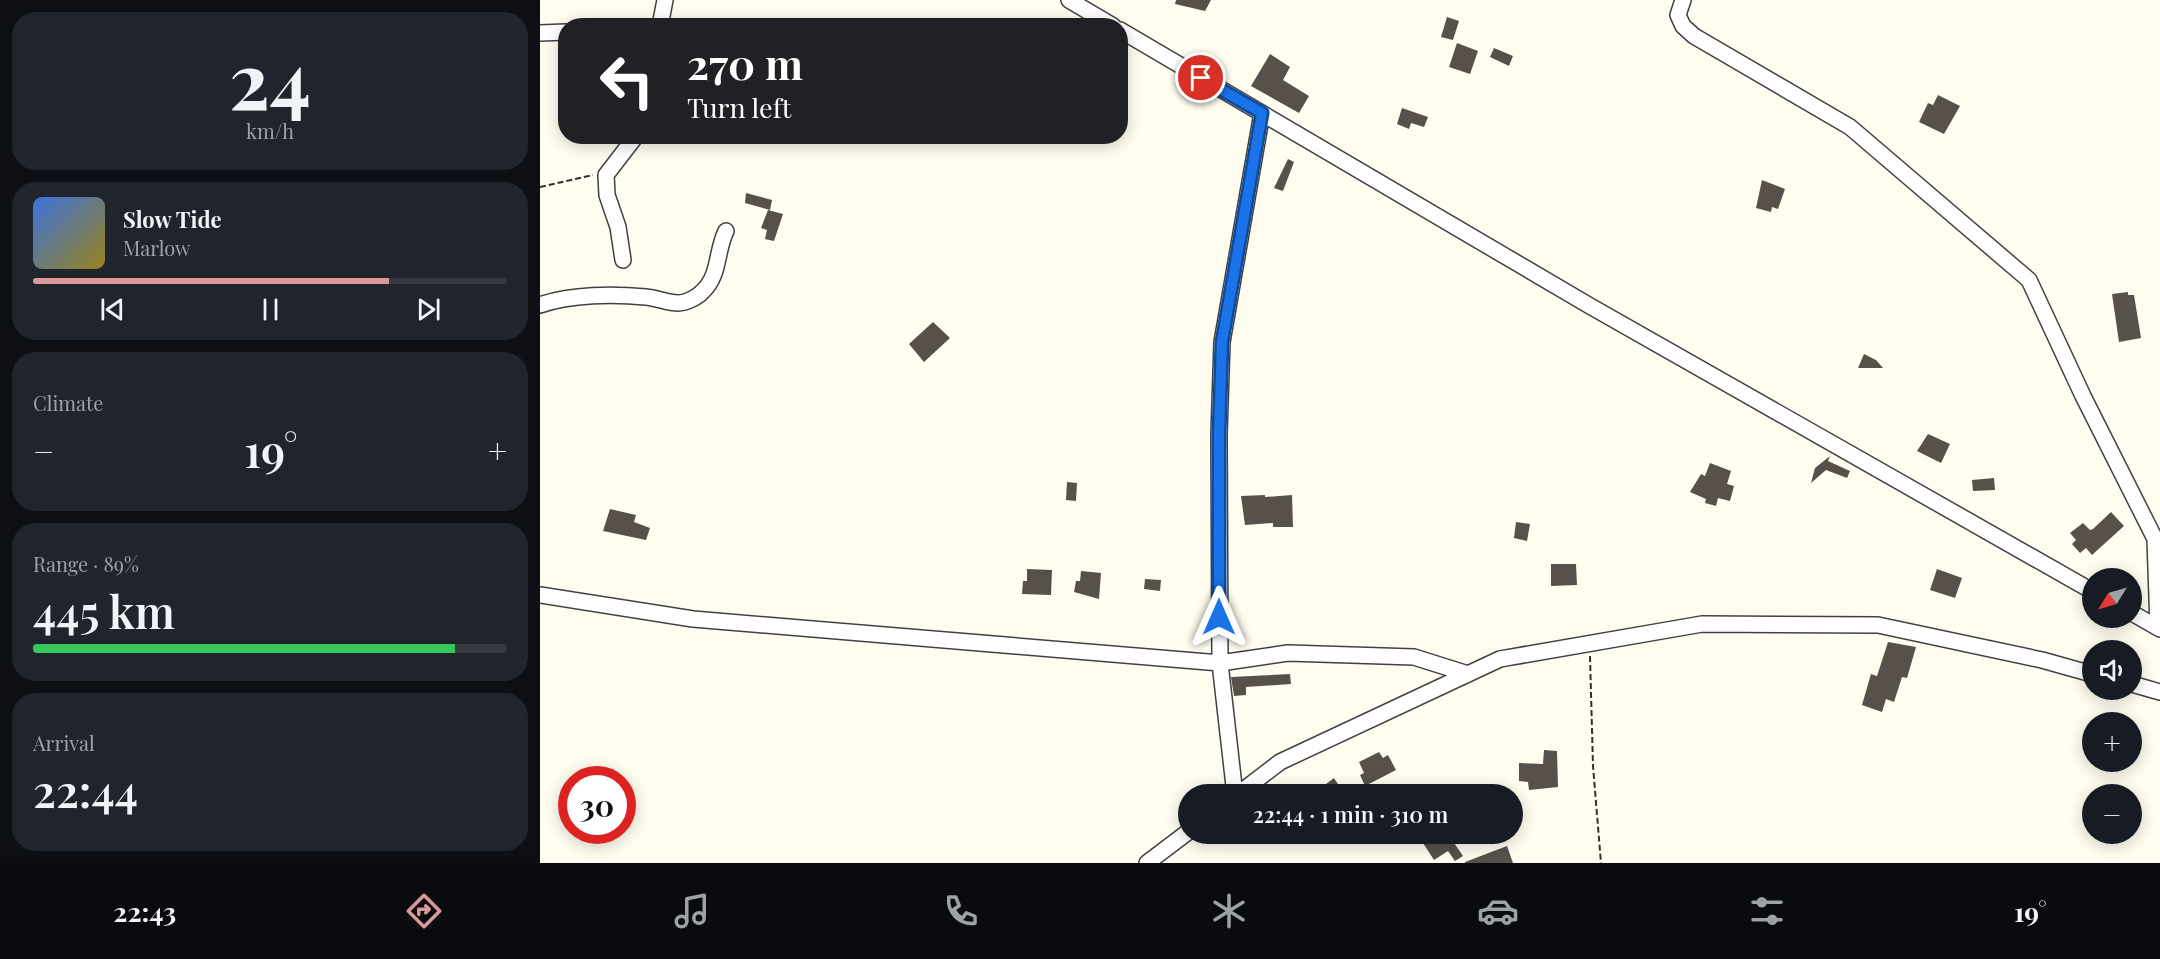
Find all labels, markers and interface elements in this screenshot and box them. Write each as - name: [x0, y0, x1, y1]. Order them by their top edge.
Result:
- text: 24: [229, 26, 311, 130]
- text: 270 m: [687, 35, 803, 91]
- icon: left: [588, 42, 666, 120]
- pin: [1175, 52, 1226, 103]
- icon: arrive: [1184, 61, 1217, 94]
- text: Turn left: [687, 89, 791, 125]
- text: km/h: [246, 117, 294, 144]
- text: Slow Tide: [123, 204, 222, 234]
- text: Marlow: [123, 234, 191, 261]
- icon: previous: [96, 293, 129, 326]
- icon: pause: [254, 293, 287, 326]
- icon: next: [412, 293, 445, 326]
- text: Climate: [33, 389, 103, 416]
- text: 19°: [244, 419, 298, 479]
- text: −: [33, 428, 54, 472]
- text: +: [488, 428, 507, 472]
- text: Range · 89%: [33, 550, 139, 577]
- north arrow: [2082, 568, 2142, 628]
- map controls: [2082, 568, 2142, 844]
- text: 445 km: [33, 580, 175, 640]
- position arrow: [1187, 585, 1251, 649]
- button: sound: [2082, 640, 2142, 700]
- button: +: [2082, 712, 2142, 772]
- text: Arrival: [33, 729, 95, 756]
- text: 22:44: [33, 759, 138, 819]
- speed limit sign: 30: [558, 766, 636, 844]
- button: −: [2082, 784, 2142, 844]
- text: 22:44 · 1 min · 310 m: [1253, 799, 1448, 829]
- icon: directions: [403, 890, 445, 932]
- icon: music: [671, 890, 713, 932]
- icon: phone: [940, 890, 982, 932]
- icon: climate: [1208, 890, 1250, 932]
- icon: car: [1477, 890, 1519, 932]
- icon: filters: [1746, 890, 1788, 932]
- text: 22:43: [113, 893, 176, 929]
- text: 19°: [2014, 893, 2047, 929]

